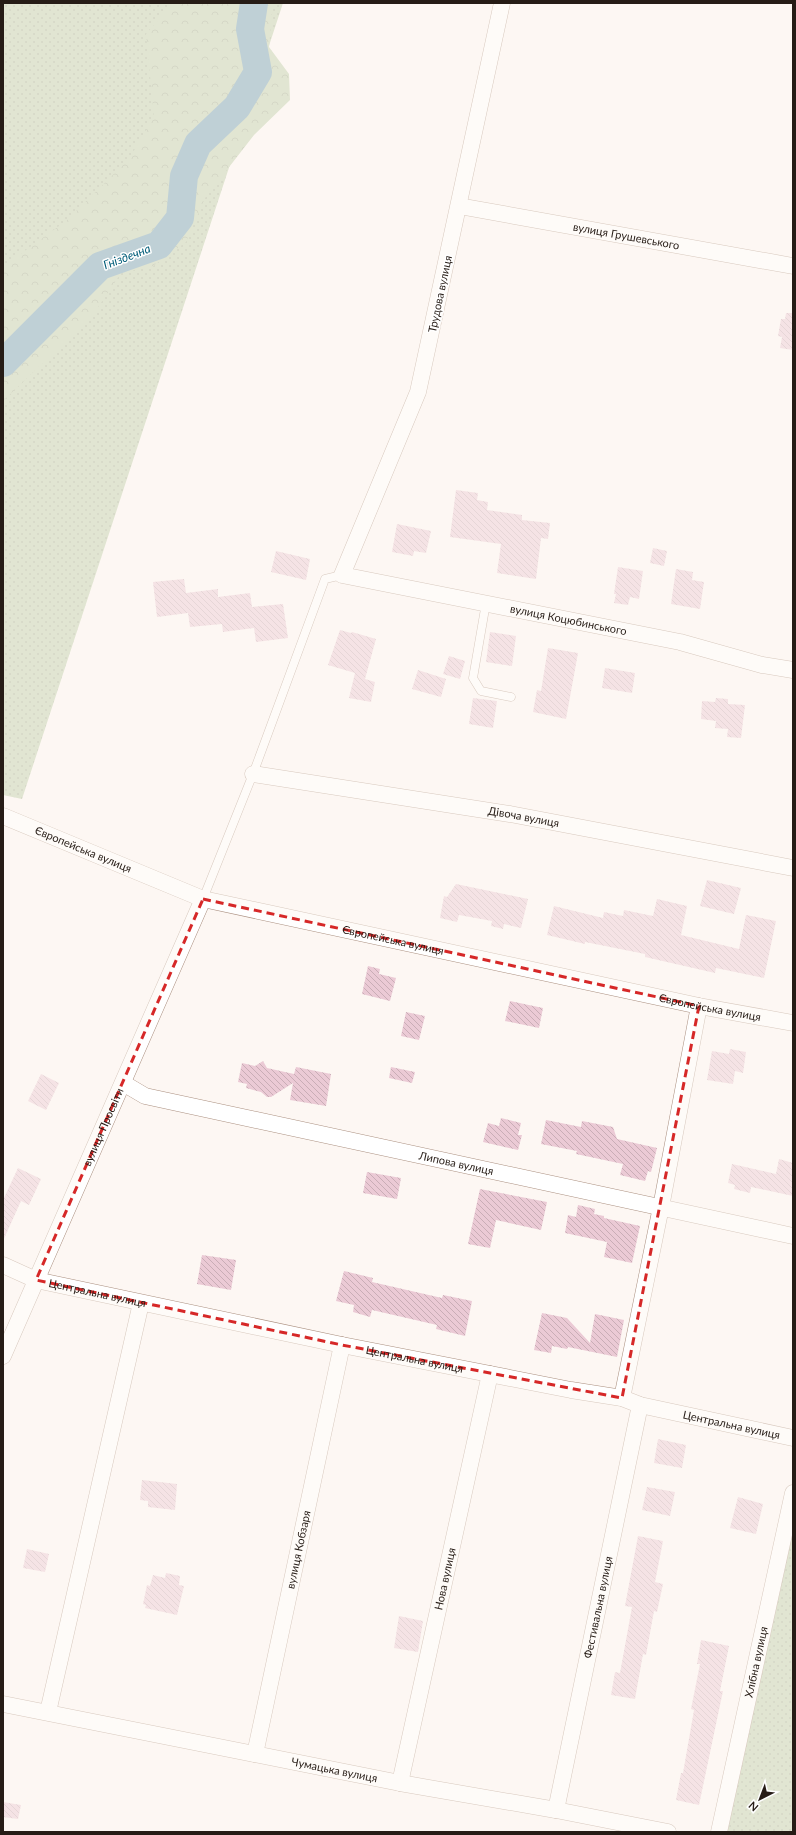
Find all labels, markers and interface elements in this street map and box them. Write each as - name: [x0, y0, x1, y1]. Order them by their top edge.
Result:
- street label: вулиця Грушевського: [572, 220, 681, 251]
- water label: Гніздечна: [101, 241, 153, 272]
- street label: Трудова вулиця: [425, 254, 454, 334]
- street label: вулиця Коцюбинського: [509, 602, 628, 637]
- street label: Дівоча вулиця: [487, 804, 560, 829]
- street label: Європейська вулиця: [33, 823, 134, 875]
- street label: Європейська вулиця: [341, 922, 445, 957]
- street label: Європейська вулиця: [658, 991, 762, 1023]
- street label: вулиця Просвіти: [80, 1086, 126, 1168]
- street label: Липова вулиця: [417, 1148, 495, 1177]
- street label: Центральна вулиця: [48, 1276, 147, 1309]
- street label: Центральна вулиця: [365, 1343, 464, 1375]
- street label: Центральна вулиця: [682, 1407, 781, 1441]
- street label: вулиця Кобзаря: [283, 1509, 313, 1590]
- street label: Нова вулиця: [431, 1546, 458, 1611]
- street label: Фестивальна вулиця: [581, 1555, 614, 1659]
- street label: Хлібна вулиця: [742, 1625, 770, 1699]
- street label: Чумацька вулиця: [290, 1755, 379, 1784]
- north arrow: [740, 1779, 780, 1819]
- text: N: [745, 1799, 760, 1814]

